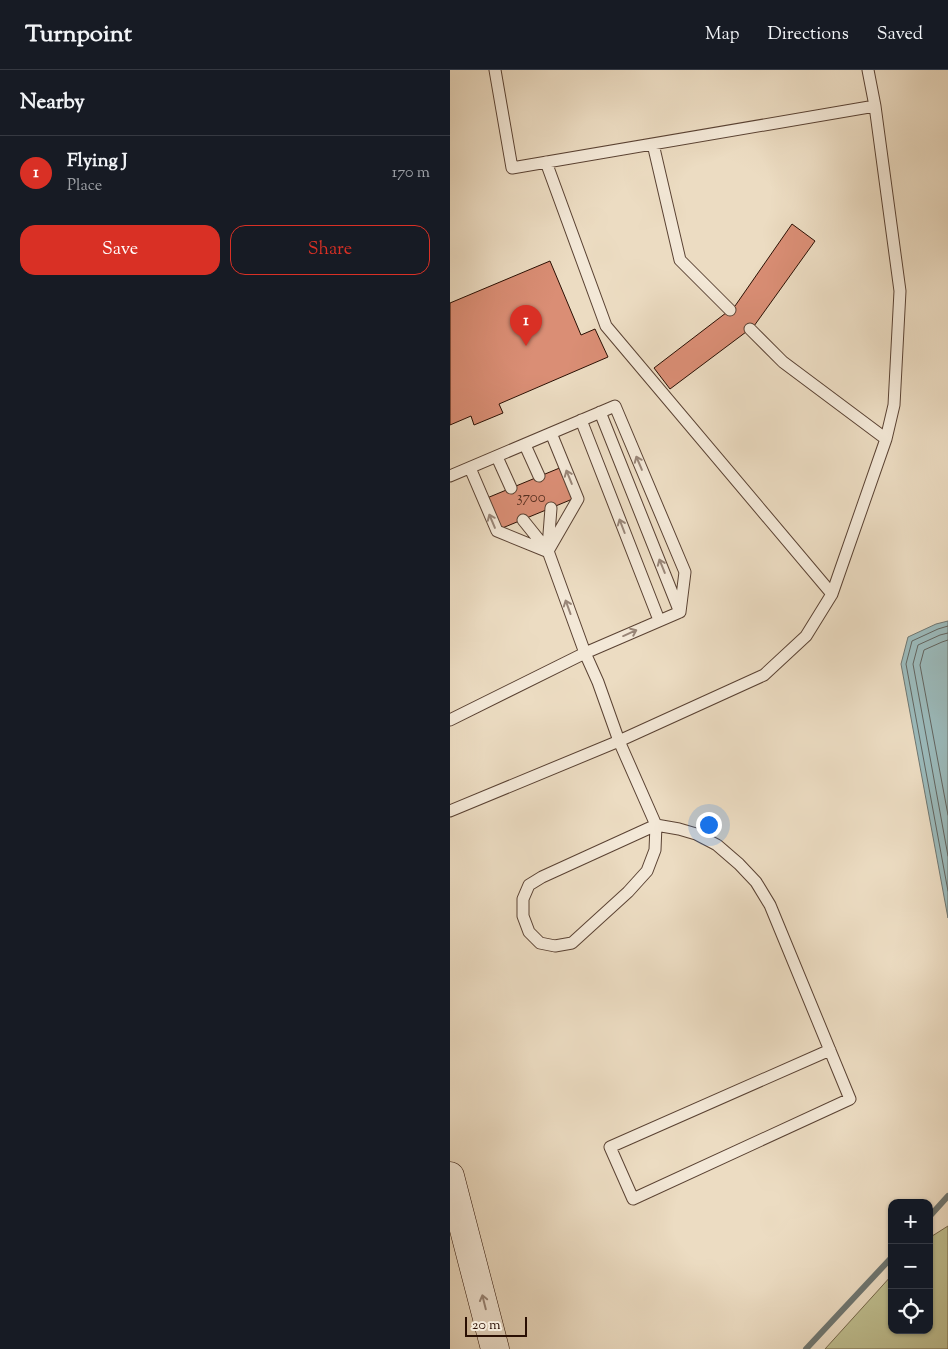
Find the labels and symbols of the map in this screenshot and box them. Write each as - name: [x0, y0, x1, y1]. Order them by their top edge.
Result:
- pin: 1: [510, 305, 542, 346]
- one-way arrow: [634, 456, 643, 471]
- one-way arrow: [564, 470, 573, 485]
- house number: 3700: [516, 488, 546, 509]
- one-way arrow: [487, 514, 497, 529]
- one-way arrow: [617, 519, 627, 534]
- one-way arrow: [657, 559, 666, 575]
- one-way arrow: [563, 600, 572, 615]
- one-way arrow: [622, 628, 637, 638]
- your location: [696, 812, 722, 838]
- one-way arrow: [478, 1294, 488, 1310]
- scale bar: [465, 1314, 528, 1337]

